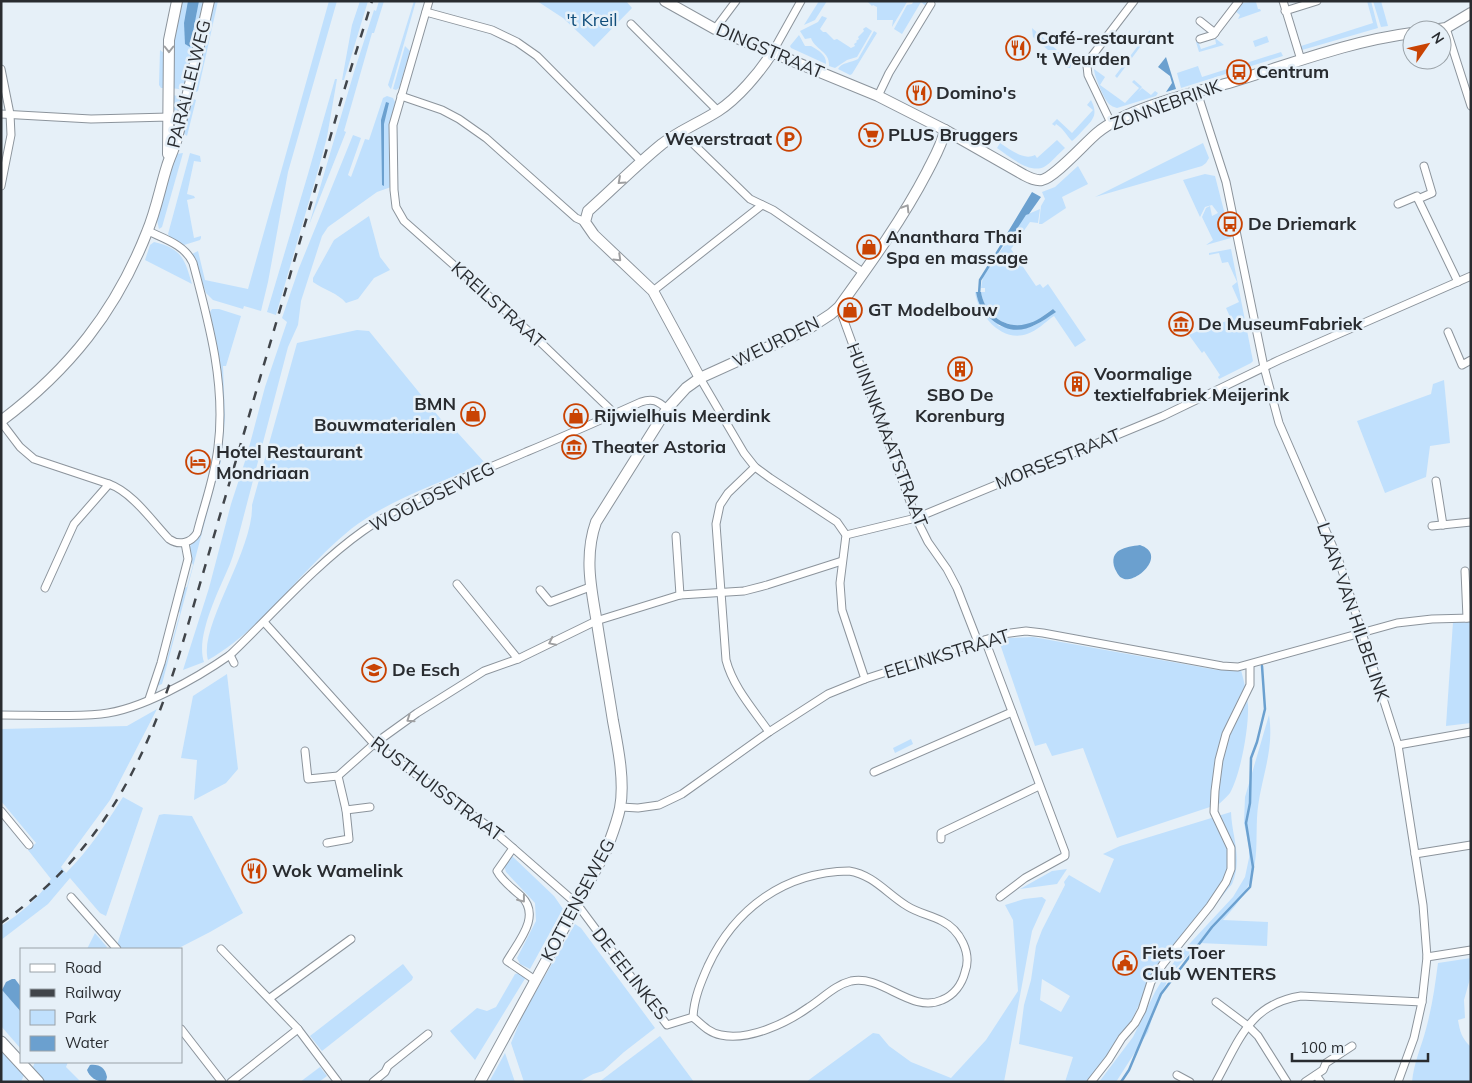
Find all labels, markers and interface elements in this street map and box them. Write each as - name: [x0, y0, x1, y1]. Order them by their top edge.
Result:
- park label: 't Kreil: [566, 8, 618, 31]
- street label: PARALLELWEG: [161, 17, 216, 150]
- street label: DINGSTRAAT: [713, 18, 828, 84]
- north arrow: [1402, 20, 1452, 70]
- place label: Café-restaurant 't Weurden: [1036, 26, 1174, 70]
- text: N: [1427, 28, 1448, 47]
- restaurant icon: Café-restaurant 't Weurden: [1005, 35, 1031, 61]
- one-way arrow: [164, 46, 174, 53]
- bus stop icon: Centrum: [1226, 59, 1252, 85]
- place label: Centrum: [1256, 60, 1329, 83]
- street label: ZONNEBRINK: [1107, 74, 1225, 135]
- restaurant icon: Domino's: [906, 80, 932, 106]
- place label: Domino's: [936, 81, 1016, 104]
- supermarket icon: PLUS Bruggers: [858, 122, 884, 148]
- place label: PLUS Bruggers: [888, 123, 1018, 146]
- parking icon: Weverstraat: [776, 126, 802, 152]
- place label: Weverstraat: [665, 127, 772, 150]
- one-way arrow: [618, 175, 627, 184]
- one-way arrow: [899, 205, 909, 214]
- bus stop icon: De Driemark: [1217, 211, 1243, 237]
- place label: De Driemark: [1248, 212, 1357, 235]
- place label: Ananthara Thai Spa en massage: [886, 225, 1028, 269]
- shop icon: Ananthara Thai Spa en massage: [856, 234, 882, 260]
- one-way arrow: [612, 252, 621, 261]
- street label: KREILSTRAAT: [447, 256, 550, 353]
- shop icon: GT Modelbouw: [837, 297, 863, 323]
- place label: GT Modelbouw: [868, 298, 998, 321]
- street label: WEURDEN: [729, 311, 823, 372]
- museum icon: De MuseumFabriek: [1168, 311, 1194, 337]
- place label: De MuseumFabriek: [1198, 312, 1364, 335]
- street label: HUININKMAATSTRAAT: [842, 339, 933, 530]
- building icon: SBO De Korenburg: [947, 356, 973, 382]
- place label: Voormalige textielfabriek Meijerink: [1093, 362, 1290, 406]
- building icon: Voormalige textielfabriek Meijerink: [1064, 371, 1090, 397]
- place label: SBO De Korenburg: [915, 383, 1005, 427]
- place label: BMN Bouwmaterialen: [314, 392, 456, 436]
- shop icon: BMN Bouwmaterialen: [460, 401, 486, 427]
- shop icon: Rijwielhuis Meerdink: [563, 403, 589, 429]
- place label: Rijwielhuis Meerdink: [594, 404, 771, 427]
- street label: MORSESTRAAT: [992, 423, 1124, 494]
- museum icon: Theater Astoria: [561, 434, 587, 460]
- place label: Theater Astoria: [592, 435, 726, 458]
- place label: Hotel Restaurant Mondriaan: [216, 440, 363, 484]
- hotel icon: Hotel Restaurant Mondriaan: [185, 449, 211, 475]
- street label: WOOLDSEWEG: [366, 456, 498, 537]
- street label: LAAN VAN HILBELINK: [1312, 519, 1395, 705]
- street label: EELINKSTRAAT: [881, 623, 1013, 684]
- one-way arrow: [548, 636, 557, 646]
- school or university icon: De Esch: [361, 657, 387, 683]
- place label: De Esch: [392, 658, 460, 681]
- one-way arrow: [406, 713, 416, 722]
- street label: RUSTHUISSTRAAT: [366, 731, 508, 846]
- street label: KOTTENSEWEG: [536, 835, 619, 965]
- restaurant icon: Wok Wamelink: [241, 858, 267, 884]
- place label: Wok Wamelink: [272, 859, 404, 882]
- one-way arrow: [517, 894, 526, 903]
- street label: DE EELINKES: [587, 923, 674, 1024]
- place label: Fiets Toer Club WENTERS: [1142, 941, 1276, 985]
- legend: [20, 948, 182, 1063]
- public building icon: Fiets Toer Club WENTERS: [1112, 950, 1138, 976]
- text: Road: [65, 958, 102, 977]
- text: Railway: [65, 983, 121, 1002]
- text: Park: [65, 1008, 97, 1027]
- scale bar: [1292, 1030, 1428, 1062]
- text: Water: [65, 1033, 109, 1052]
- text: 100 m: [1300, 1038, 1344, 1057]

